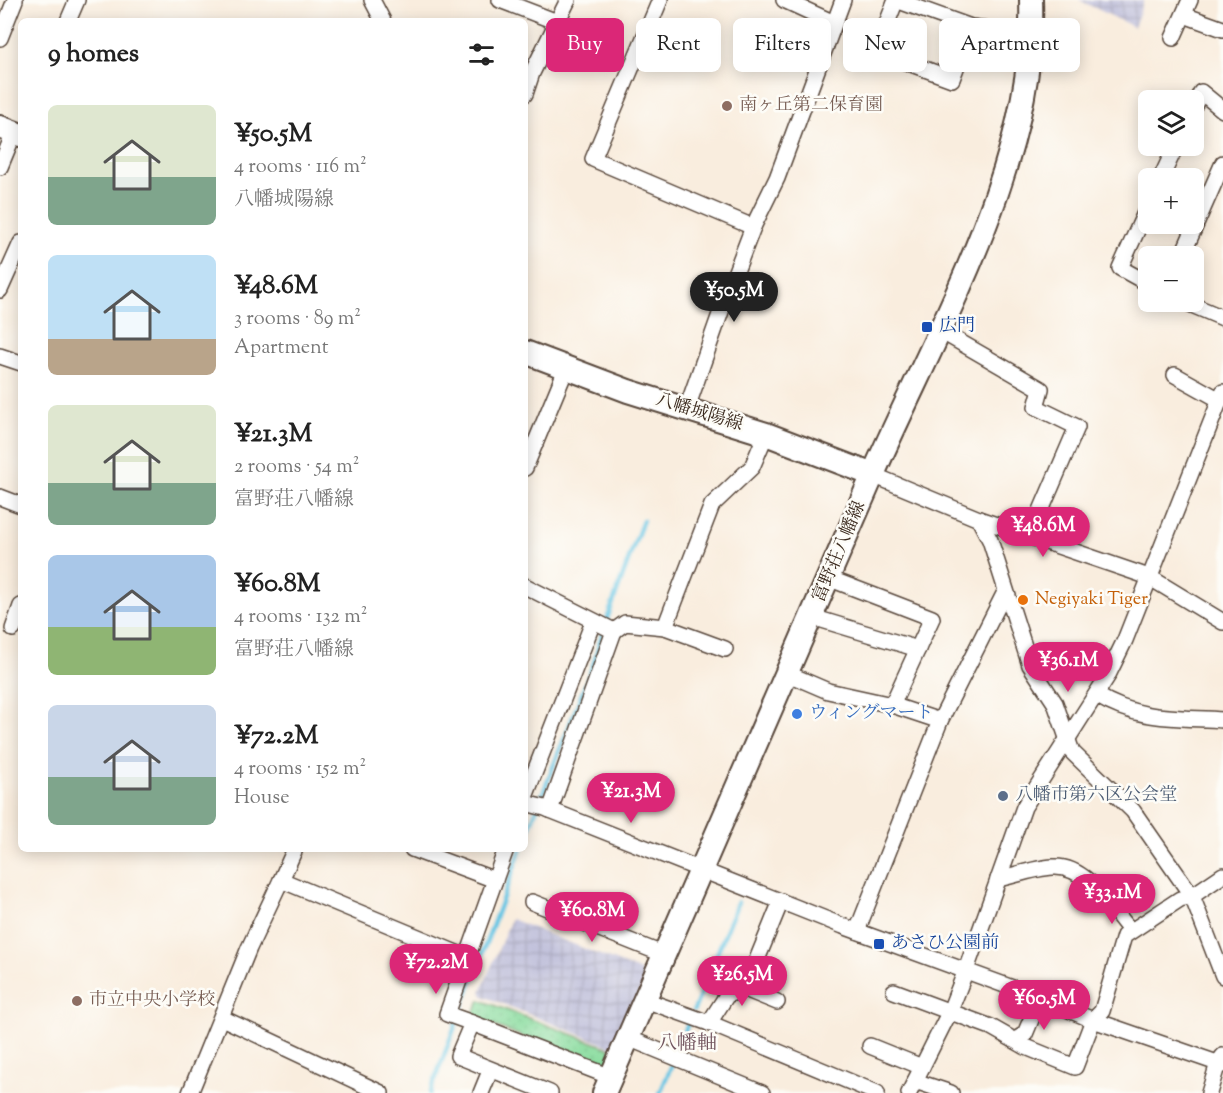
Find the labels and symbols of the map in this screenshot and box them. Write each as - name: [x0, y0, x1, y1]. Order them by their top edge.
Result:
- place label: 南ヶ丘第二保育園: [739, 93, 883, 119]
- marker: 南ヶ丘第二保育園: [720, 99, 734, 113]
- pin: ¥50.5M: [685, 272, 783, 323]
- place label: 広門: [939, 314, 975, 340]
- marker: 広門: [920, 320, 934, 334]
- street label: 八幡城陽線: [652, 387, 746, 439]
- street label: 富野荘八幡線: [807, 497, 873, 607]
- pin: ¥48.6M: [994, 507, 1092, 558]
- place label: Negiyaki Tiger: [1035, 587, 1148, 613]
- marker: Negiyaki Tiger: [1016, 593, 1030, 607]
- pin: ¥36.1M: [1019, 642, 1117, 693]
- place label: ウィングマート: [809, 701, 934, 727]
- marker: ウィングマート: [790, 707, 804, 721]
- pin: ¥21.3M: [582, 773, 680, 824]
- place label: 八幡市第六区公会堂: [1015, 783, 1177, 809]
- marker: 八幡市第六区公会堂: [996, 789, 1010, 803]
- pin: ¥33.1M: [1063, 874, 1161, 925]
- pin: ¥60.8M: [543, 892, 641, 943]
- place label: あさひ公園前: [891, 931, 999, 957]
- marker: あさひ公園前: [872, 937, 886, 951]
- pin: ¥72.2M: [387, 944, 485, 995]
- pin: ¥26.5M: [693, 956, 791, 1007]
- pin: ¥60.5M: [995, 980, 1093, 1031]
- place label: 市立中央小学校: [89, 988, 215, 1014]
- marker: 市立中央小学校: [70, 994, 84, 1008]
- district label: 八幡軸: [657, 1030, 717, 1059]

